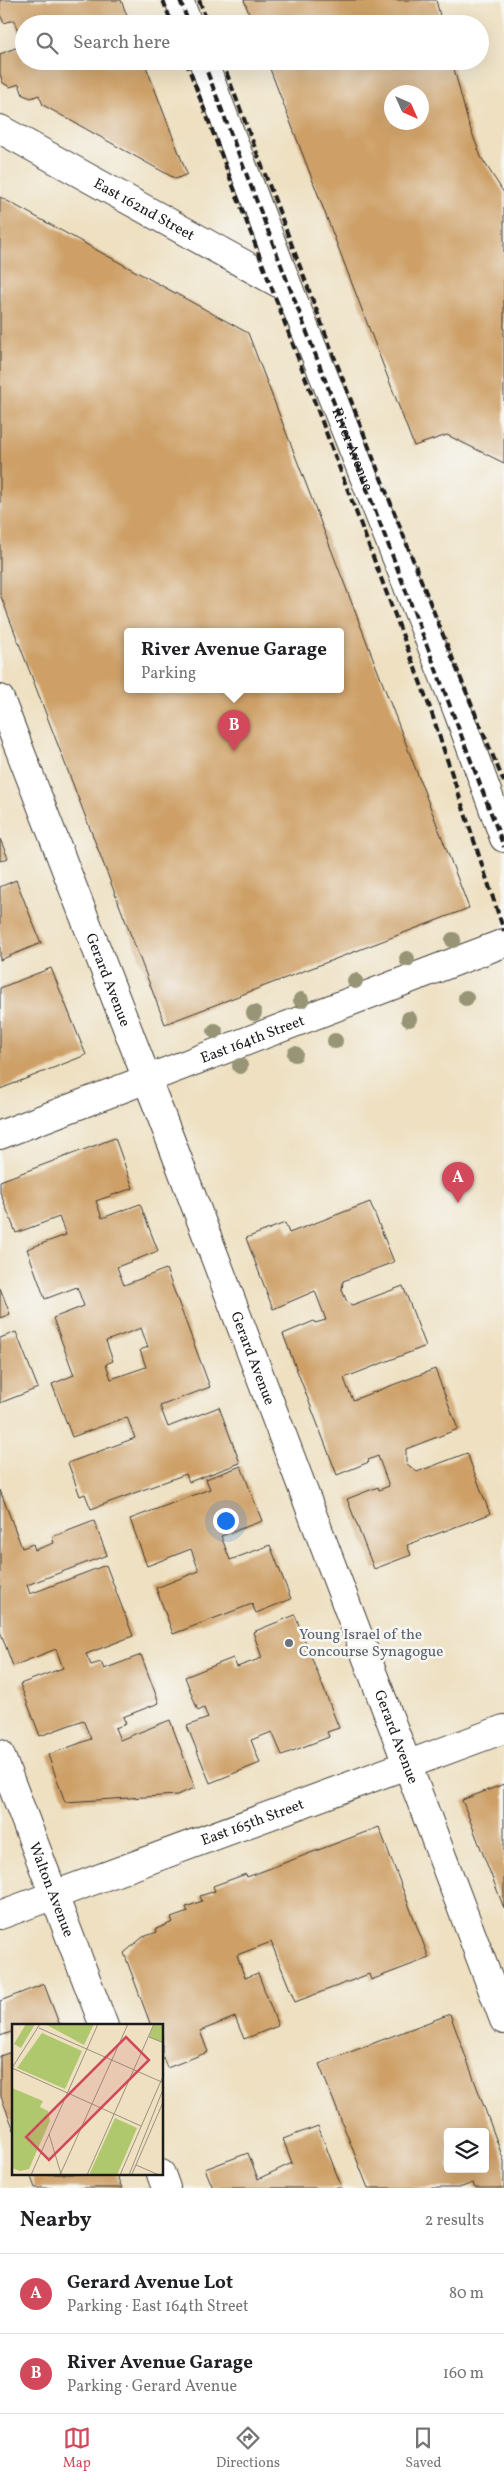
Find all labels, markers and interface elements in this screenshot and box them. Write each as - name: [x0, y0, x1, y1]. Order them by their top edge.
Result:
- search box: [15, 15, 489, 70]
- icon: search: [33, 29, 61, 57]
- text: Search here: [73, 30, 170, 56]
- north arrow: [384, 85, 429, 130]
- street label: East 162nd Street: [89, 174, 198, 247]
- street label: River Avenue: [325, 405, 378, 494]
- popup: [124, 628, 344, 693]
- text: River Avenue Garage: [141, 637, 327, 663]
- text: Parking: [141, 663, 196, 685]
- pin: B: [218, 710, 250, 751]
- street label: Gerard Avenue: [80, 930, 135, 1030]
- street label: East 164th Street: [198, 1011, 308, 1070]
- pin: A: [442, 1162, 474, 1203]
- street label: Gerard Avenue: [224, 1309, 279, 1409]
- your location: [213, 1508, 239, 1534]
- place label: Young Israel of the Concourse Synagogue: [299, 1625, 443, 1663]
- marker: Young Israel of the Concourse Synagogue: [283, 1637, 295, 1649]
- street label: Gerard Avenue: [368, 1687, 423, 1787]
- street label: East 165th Street: [198, 1795, 307, 1852]
- street label: Walton Avenue: [23, 1839, 78, 1941]
- inset map: [12, 2024, 164, 2176]
- map controls: [444, 2128, 489, 2173]
- button: layers: [444, 2128, 489, 2173]
- text: Nearby: [20, 2206, 91, 2235]
- text: 2 results: [425, 2210, 484, 2232]
- text: Gerard Avenue Lot: [67, 2270, 233, 2296]
- text: A: [30, 2283, 42, 2305]
- text: 80 m: [449, 2283, 484, 2305]
- text: Parking · East 164th Street: [67, 2296, 249, 2318]
- text: River Avenue Garage: [67, 2350, 253, 2376]
- text: B: [31, 2363, 41, 2385]
- text: 160 m: [443, 2363, 484, 2385]
- text: Parking · Gerard Avenue: [67, 2376, 237, 2398]
- tab: Map: [63, 2424, 91, 2473]
- tab: Directions: [216, 2424, 280, 2473]
- tab: Saved: [405, 2424, 441, 2473]

